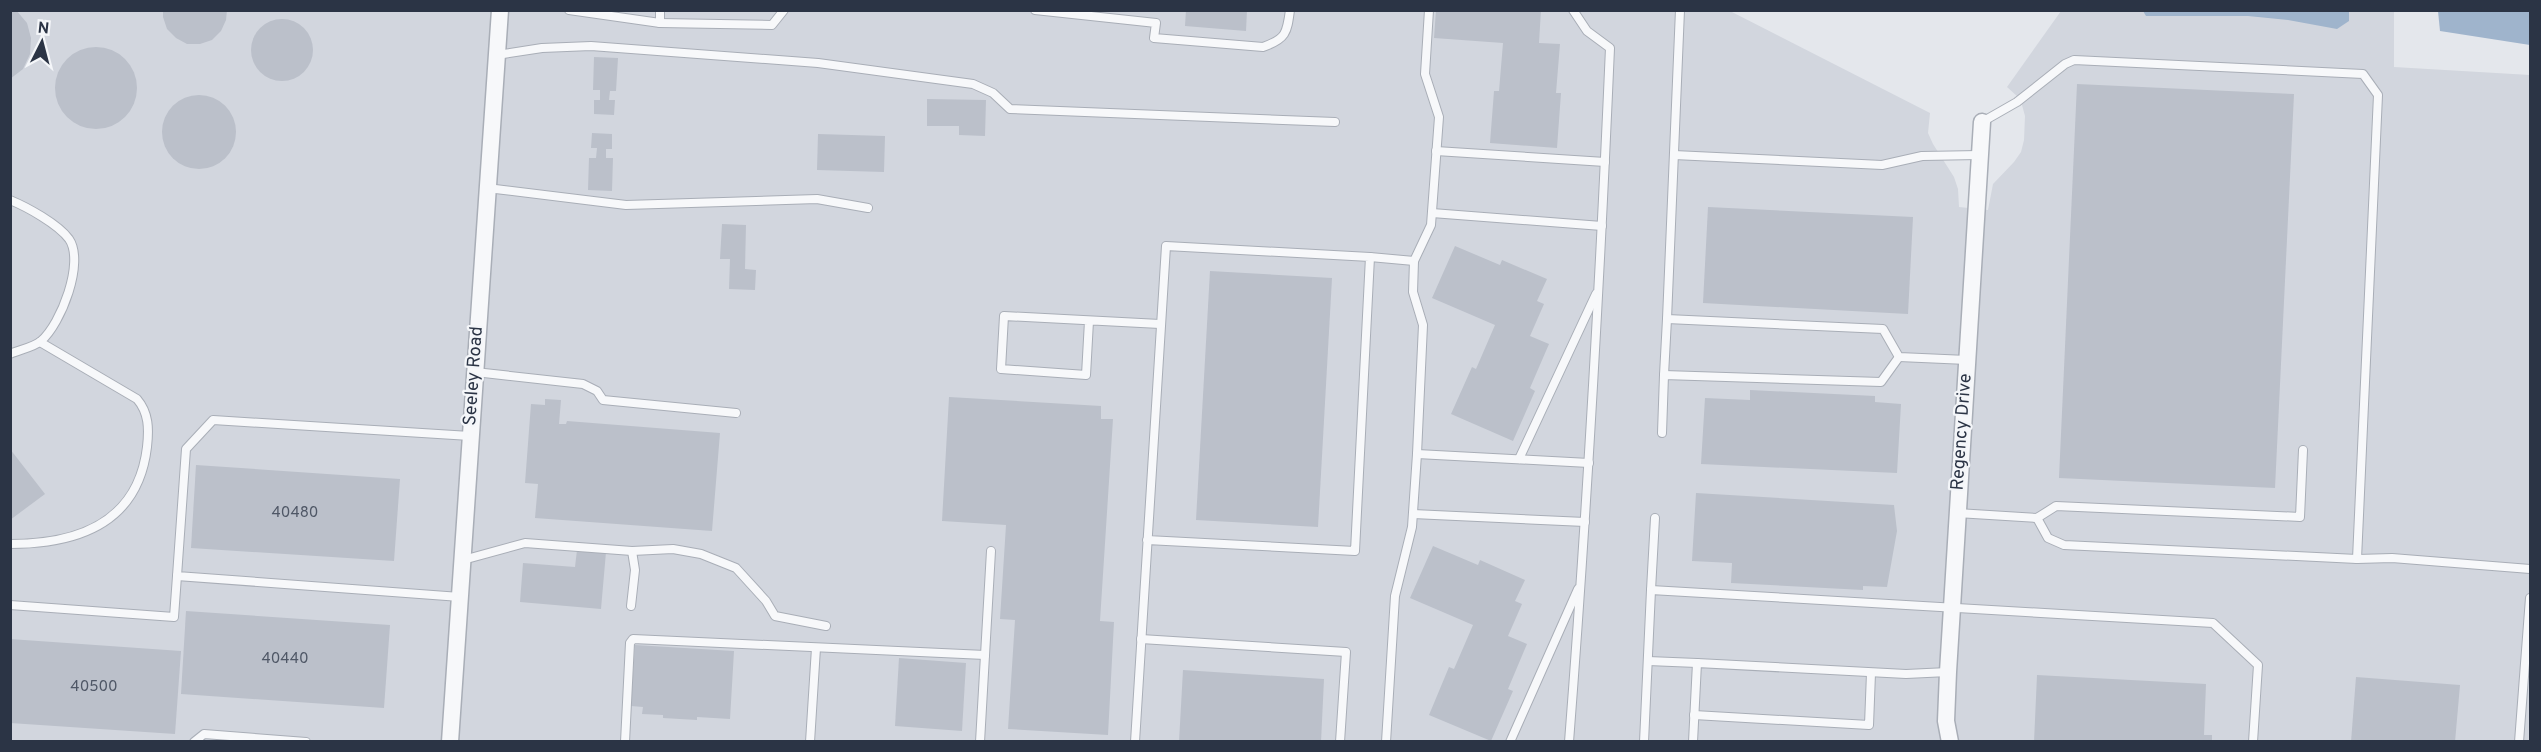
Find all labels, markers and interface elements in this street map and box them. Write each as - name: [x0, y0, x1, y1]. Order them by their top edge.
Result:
- north arrow: [12, 12, 72, 72]
- text: N: [37, 19, 50, 40]
- street label: Seeley Road: [459, 326, 489, 426]
- street label: Regency Drive: [1946, 373, 1978, 491]
- house number: 40480: [272, 504, 318, 523]
- house number: 40440: [261, 650, 309, 669]
- house number: 40500: [70, 678, 118, 697]

